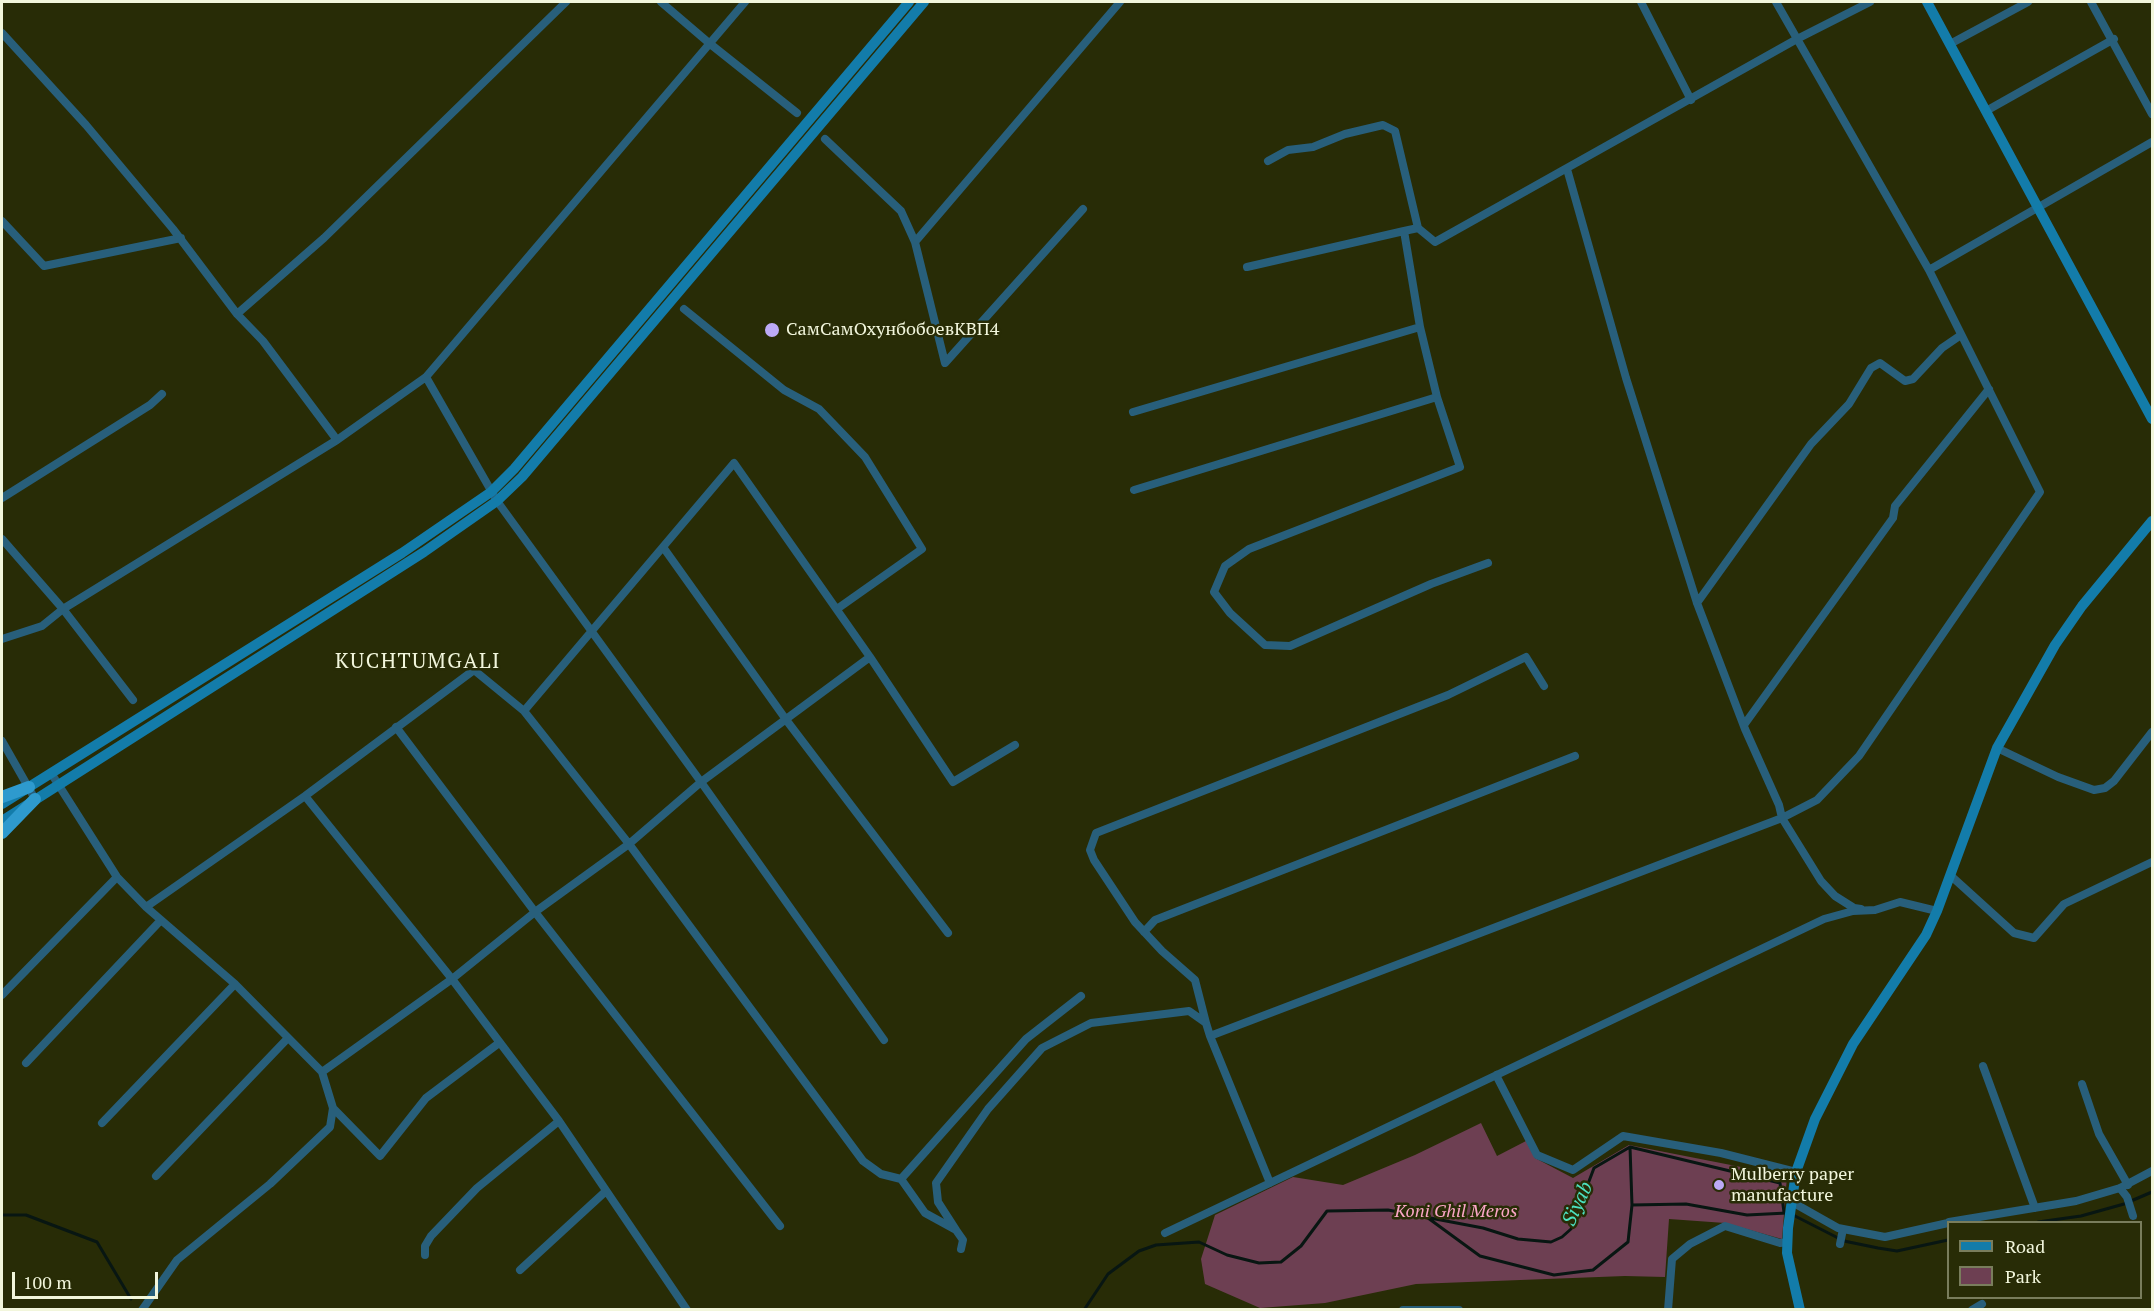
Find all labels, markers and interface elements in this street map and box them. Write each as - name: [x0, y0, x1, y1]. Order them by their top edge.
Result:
- place label: СамСамОхунбобоевКВП4: [786, 319, 999, 341]
- marker: СамСамОхунбобоевКВП4: [763, 321, 781, 339]
- district label: KUCHTUMGALI: [335, 649, 501, 675]
- place label: Mulberry paper manufacture: [1731, 1164, 1854, 1206]
- water label: Siyab: [1557, 1178, 1599, 1230]
- marker: Mulberry paper manufacture: [1712, 1178, 1726, 1192]
- park label: Koni Ghil Meros: [1394, 1201, 1518, 1223]
- legend: [1947, 1221, 2142, 1299]
- text: Road: [2005, 1234, 2045, 1258]
- scale bar: [15, 1260, 160, 1298]
- text: Park: [2005, 1264, 2041, 1288]
- text: 100 m: [23, 1270, 72, 1294]

